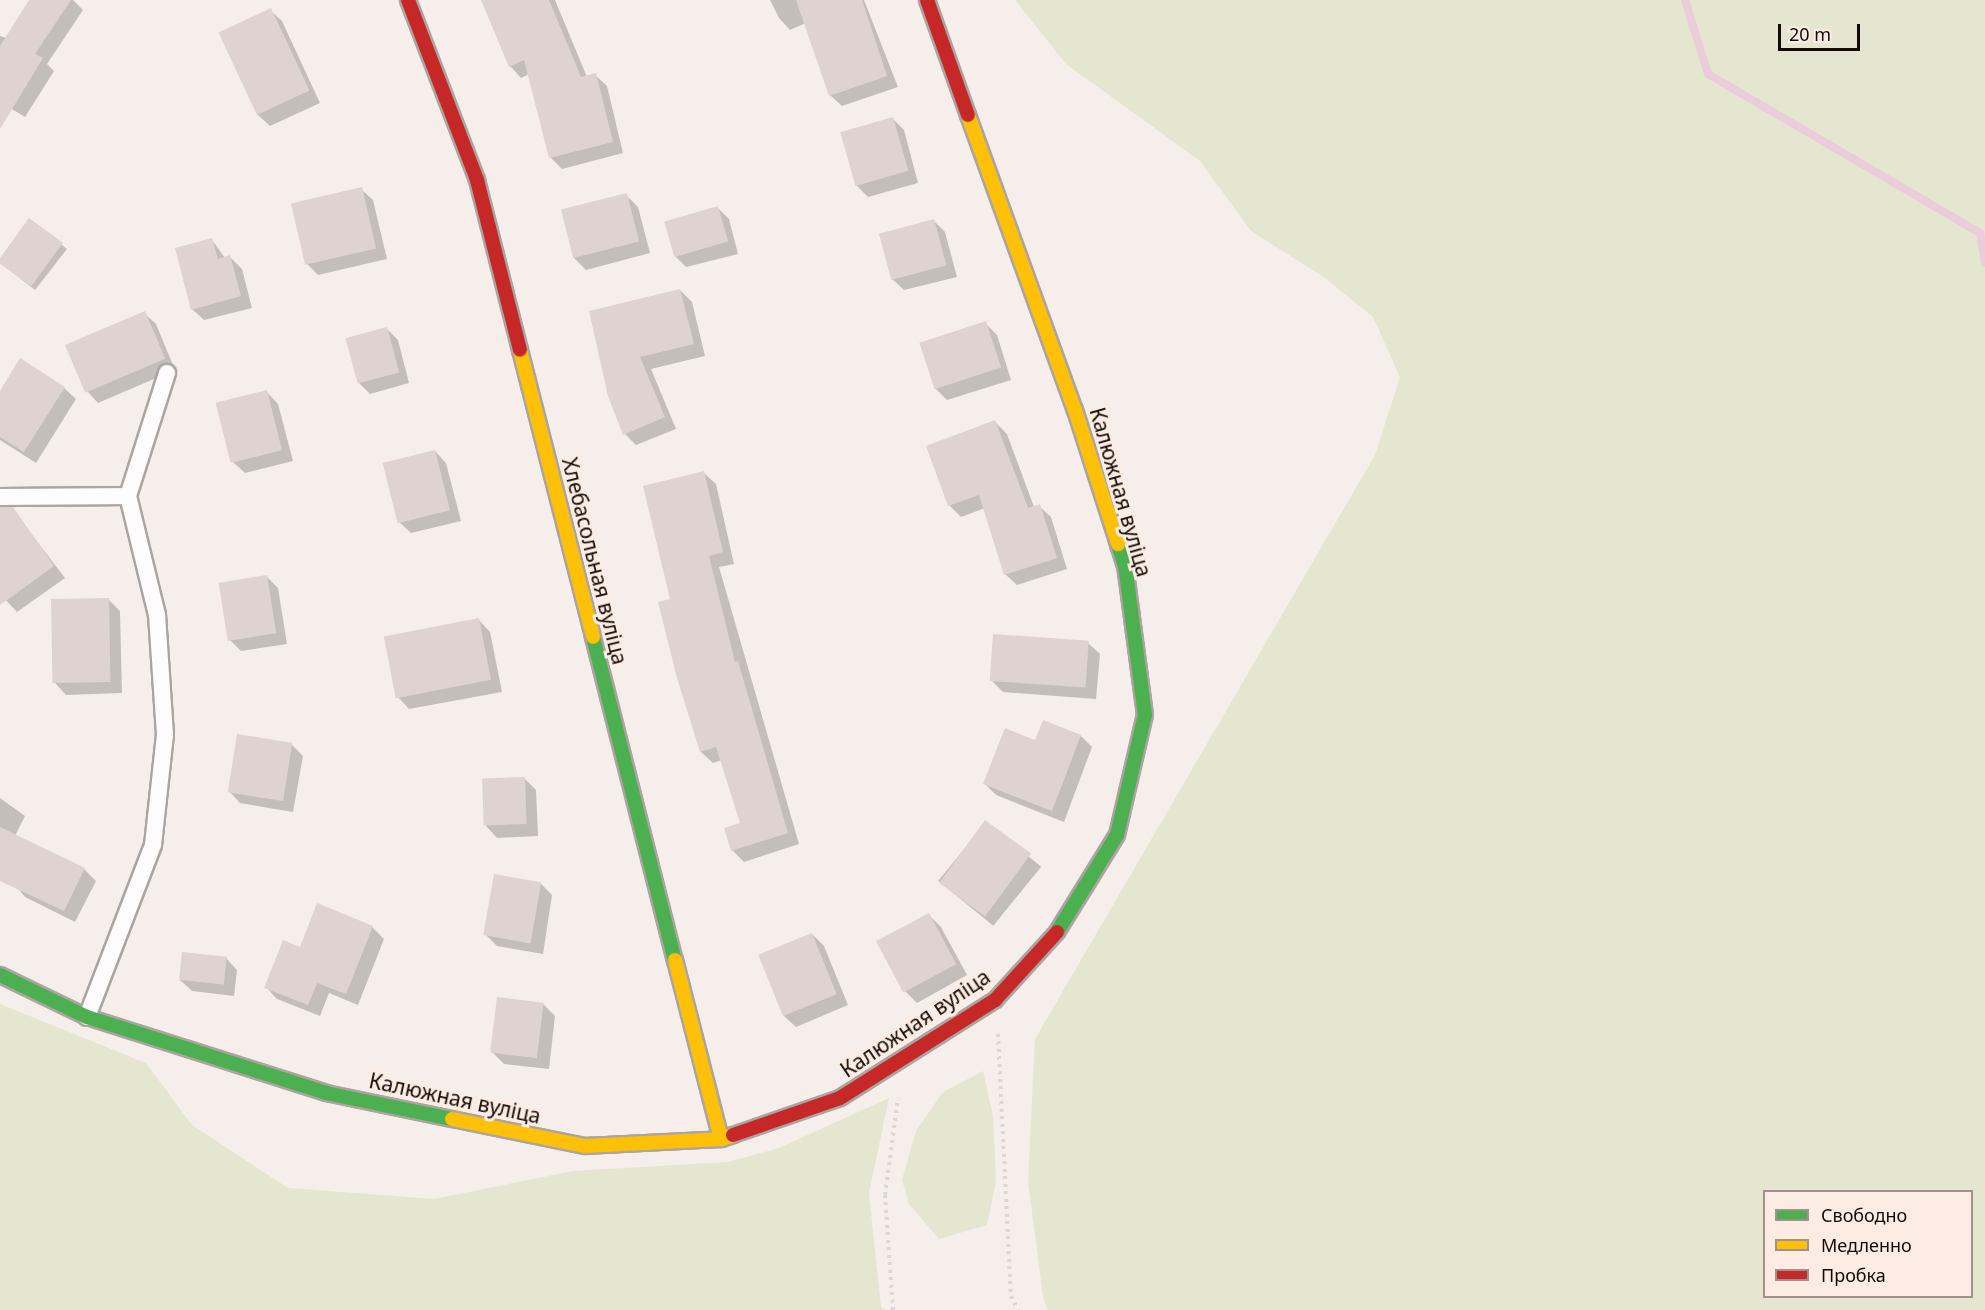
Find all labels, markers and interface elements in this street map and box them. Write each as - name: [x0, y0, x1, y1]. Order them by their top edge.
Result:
- scale bar: [1781, 12, 1864, 50]
- text: 20 m: [1789, 22, 1831, 46]
- street label: Калюжная вуліца: [1085, 404, 1157, 580]
- street label: Хлебасольная вуліца: [557, 455, 633, 667]
- street label: Калюжная вуліца: [835, 964, 995, 1082]
- street label: Калюжная вуліца: [367, 1067, 543, 1129]
- legend: [1763, 1190, 1973, 1298]
- text: Свободно: [1821, 1203, 1907, 1227]
- text: Медленно: [1821, 1233, 1912, 1257]
- text: Пробка: [1821, 1263, 1886, 1287]

